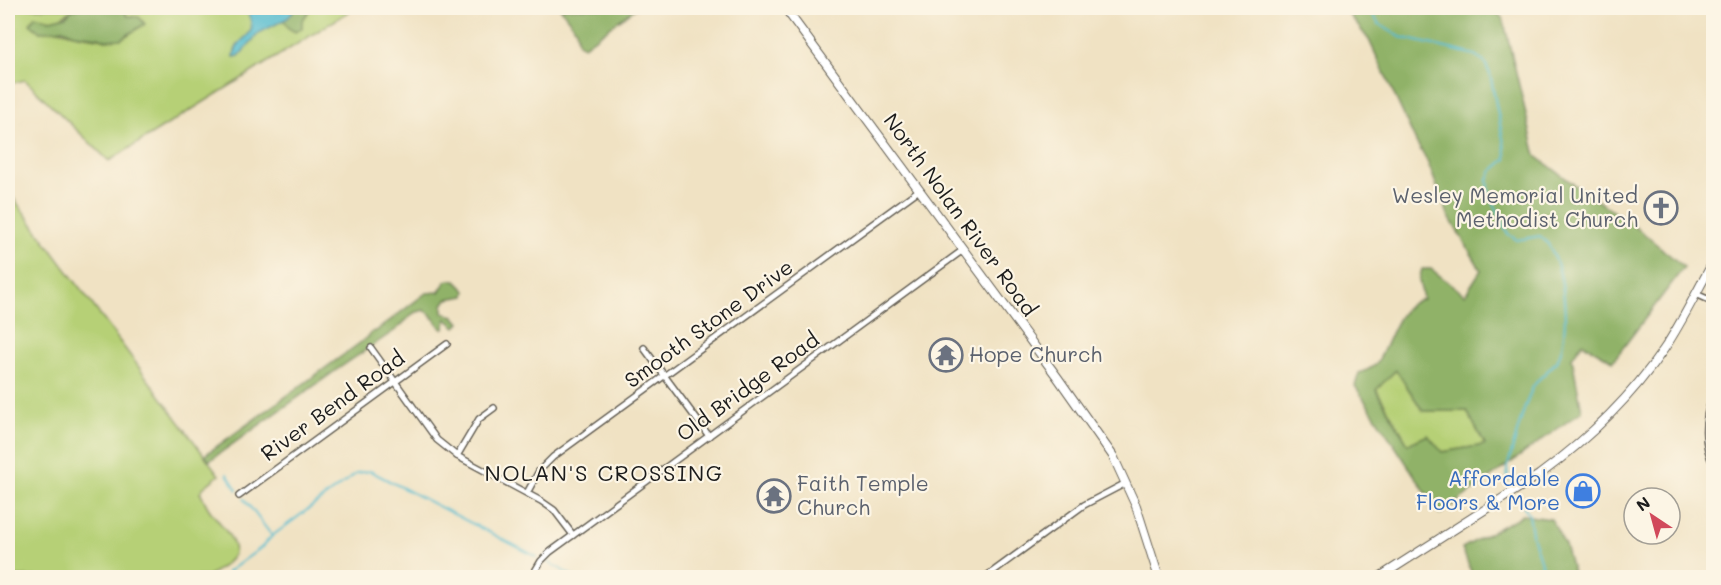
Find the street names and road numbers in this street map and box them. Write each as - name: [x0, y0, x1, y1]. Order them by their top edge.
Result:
- street label: North Nolan River Road: [878, 107, 1044, 321]
- street label: Smooth Stone Drive: [619, 253, 798, 393]
- street label: Old Bridge Road: [671, 325, 824, 447]
- street label: River Bend Road: [255, 344, 409, 466]

